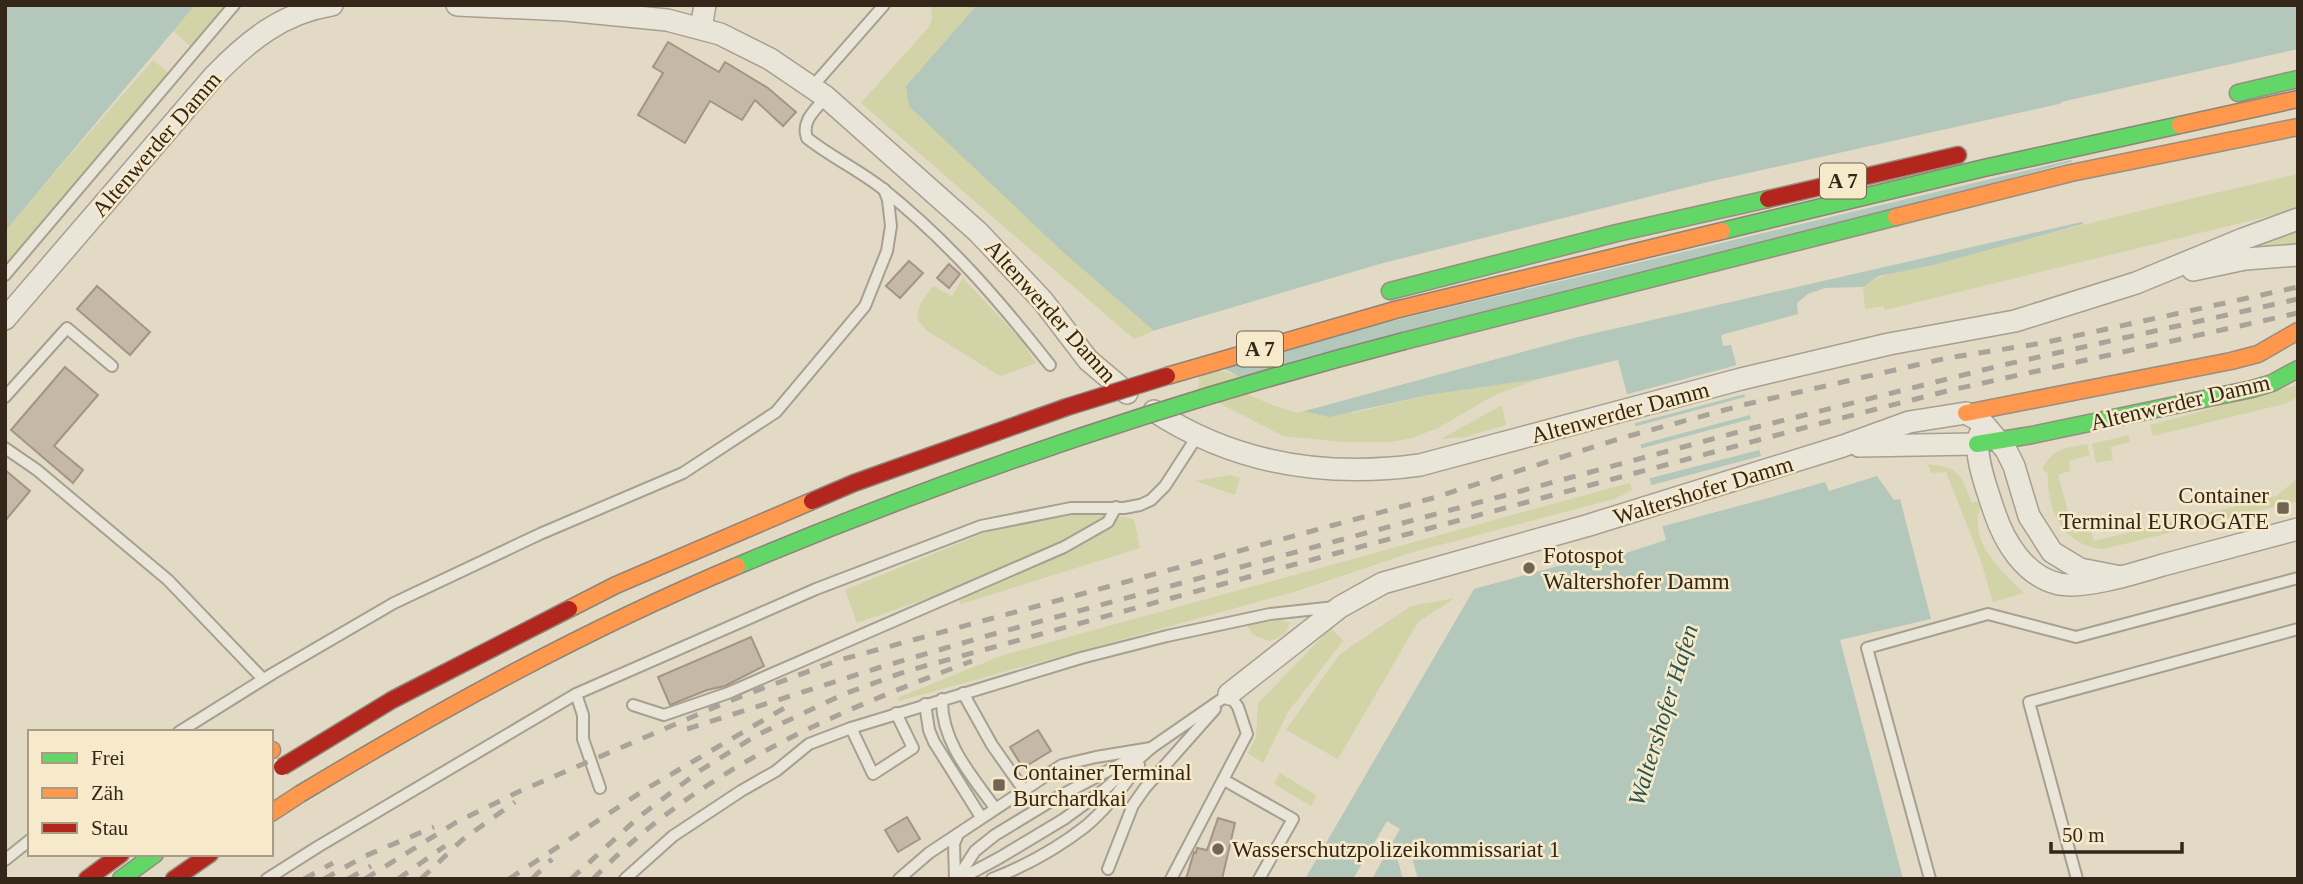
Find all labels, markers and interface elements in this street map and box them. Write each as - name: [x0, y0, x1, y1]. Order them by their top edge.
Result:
- street label: Altenwerder Damm: [87, 67, 226, 222]
- road number: A 7: [1820, 164, 1866, 198]
- street label: Altenwerder Damm: [980, 235, 1121, 388]
- road number: A 7: [1237, 332, 1283, 366]
- street label: Altenwerder Damm: [2088, 370, 2272, 435]
- street label: Altenwerder Damm: [1528, 377, 1712, 448]
- street label: Waltershofer Damm: [1610, 451, 1796, 530]
- place label: Container Terminal EUROGATE: [2059, 483, 2269, 534]
- marker: Container Terminal EUROGATE: [2275, 500, 2291, 516]
- place label: Fotospot Waltershofer Damm: [1543, 543, 1730, 594]
- marker: Fotospot Waltershofer Damm: [1521, 560, 1537, 576]
- water label: Waltershofer Hafen: [1623, 621, 1703, 809]
- legend: [28, 730, 273, 856]
- text: Frei: [91, 746, 125, 770]
- place label: Container Terminal Burchardkai: [1013, 760, 1192, 811]
- marker: Container Terminal Burchardkai: [991, 777, 1007, 793]
- text: Zäh: [91, 781, 124, 805]
- scale bar: [2051, 810, 2182, 854]
- text: Stau: [91, 816, 129, 840]
- text: 50 m: [2062, 823, 2105, 847]
- place label: Wasserschutzpolizeikommissariat 1: [1232, 837, 1560, 862]
- marker: Wasserschutzpolizeikommissariat 1: [1210, 841, 1226, 857]

